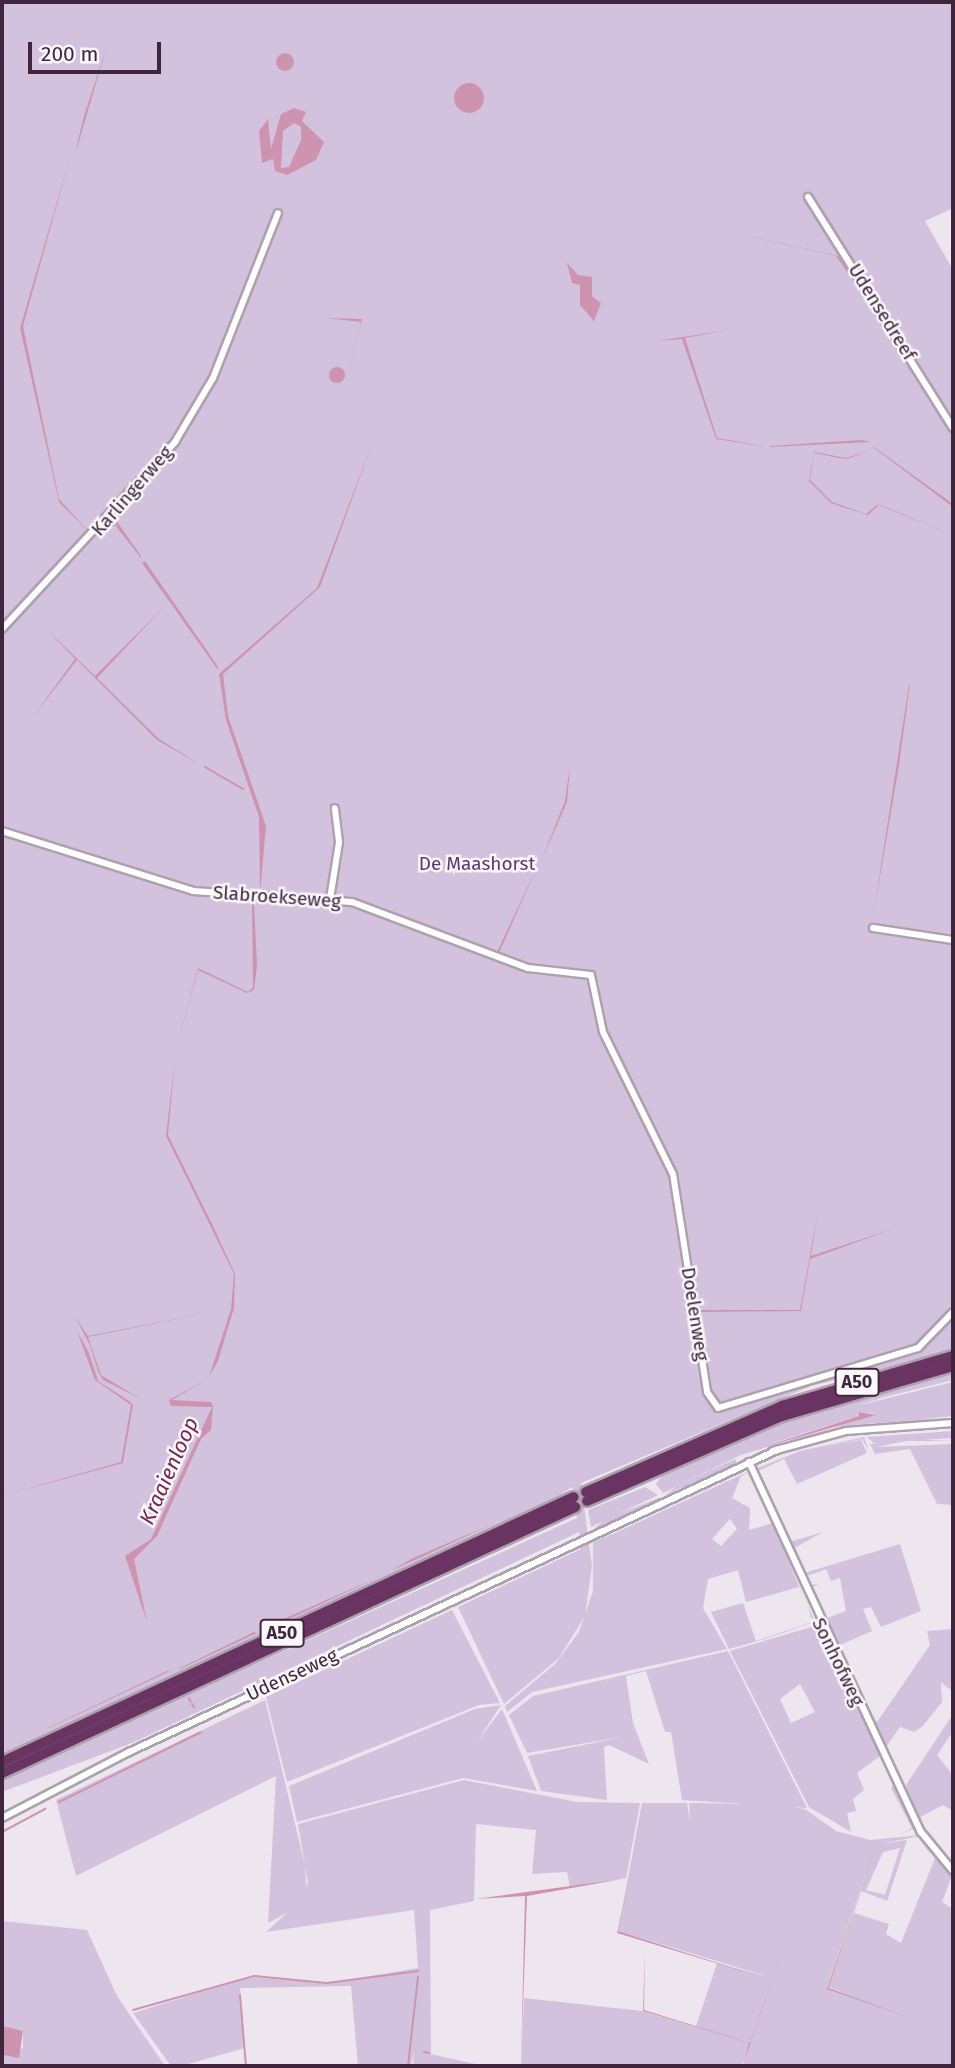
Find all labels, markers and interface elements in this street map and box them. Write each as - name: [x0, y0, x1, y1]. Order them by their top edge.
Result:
- scale bar: [32, 28, 164, 72]
- text: 200 m: [41, 41, 98, 67]
- street label: Udensedreef: [843, 259, 921, 365]
- street label: Karlingerweg: [87, 441, 177, 541]
- park label: De Maashorst: [419, 853, 535, 875]
- street label: Slabroekseweg: [212, 881, 342, 913]
- street label: Doelenweg: [676, 1266, 714, 1362]
- road number: A50: [834, 1367, 880, 1396]
- water label: Kraaienloop: [134, 1413, 204, 1529]
- street label: Sonhofweg: [807, 1614, 869, 1710]
- road number: A50: [259, 1618, 305, 1648]
- street label: Udenseweg: [243, 1644, 341, 1706]

